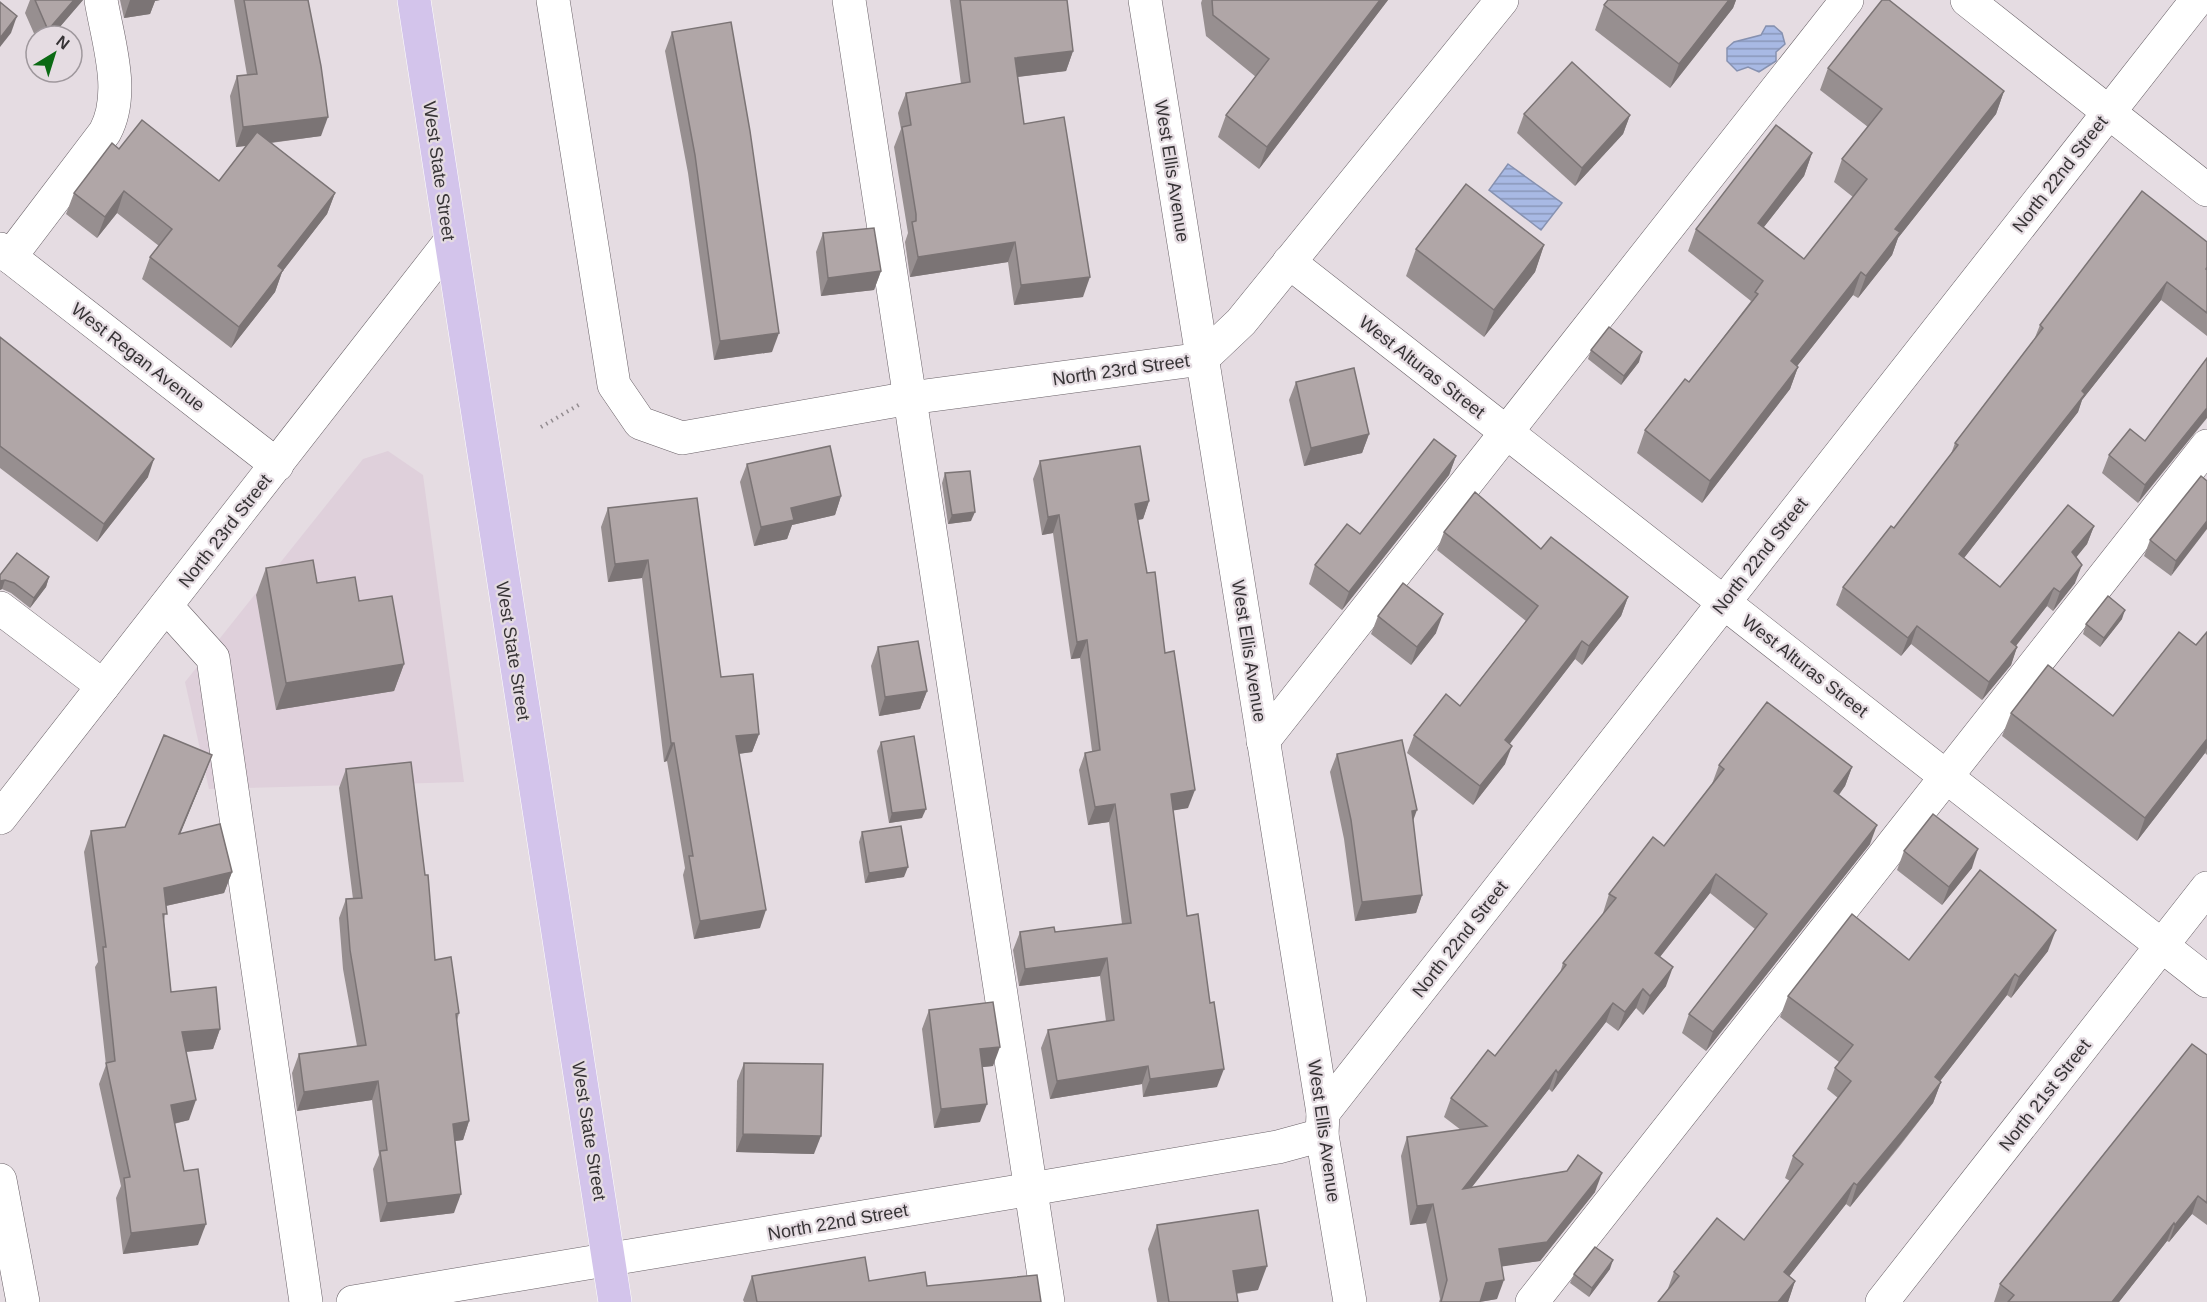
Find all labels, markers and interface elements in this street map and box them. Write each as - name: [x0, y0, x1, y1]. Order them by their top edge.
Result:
- north arrow: [24, 24, 84, 84]
- text: N: [53, 32, 73, 53]
- street label: West Ellis Avenue: [1151, 99, 1193, 243]
- street label: West State Street: [419, 100, 459, 242]
- street label: North 22nd Street: [2008, 112, 2112, 236]
- street label: West Regan Avenue: [67, 299, 209, 415]
- street label: West Alturas Street: [1355, 312, 1489, 422]
- street label: North 23rd Street: [1051, 350, 1191, 390]
- street label: North 23rd Street: [175, 470, 275, 592]
- street label: North 22nd Street: [1708, 494, 1812, 618]
- street label: West Ellis Avenue: [1228, 579, 1270, 723]
- street label: West State Street: [492, 580, 534, 722]
- street label: West Alturas Street: [1738, 611, 1872, 721]
- street label: North 22nd Street: [1408, 877, 1512, 1001]
- street label: North 21st Street: [1995, 1035, 2095, 1155]
- street label: West Ellis Avenue: [1304, 1059, 1344, 1203]
- street label: West State Street: [568, 1060, 610, 1202]
- street label: North 22nd Street: [766, 1200, 910, 1244]

